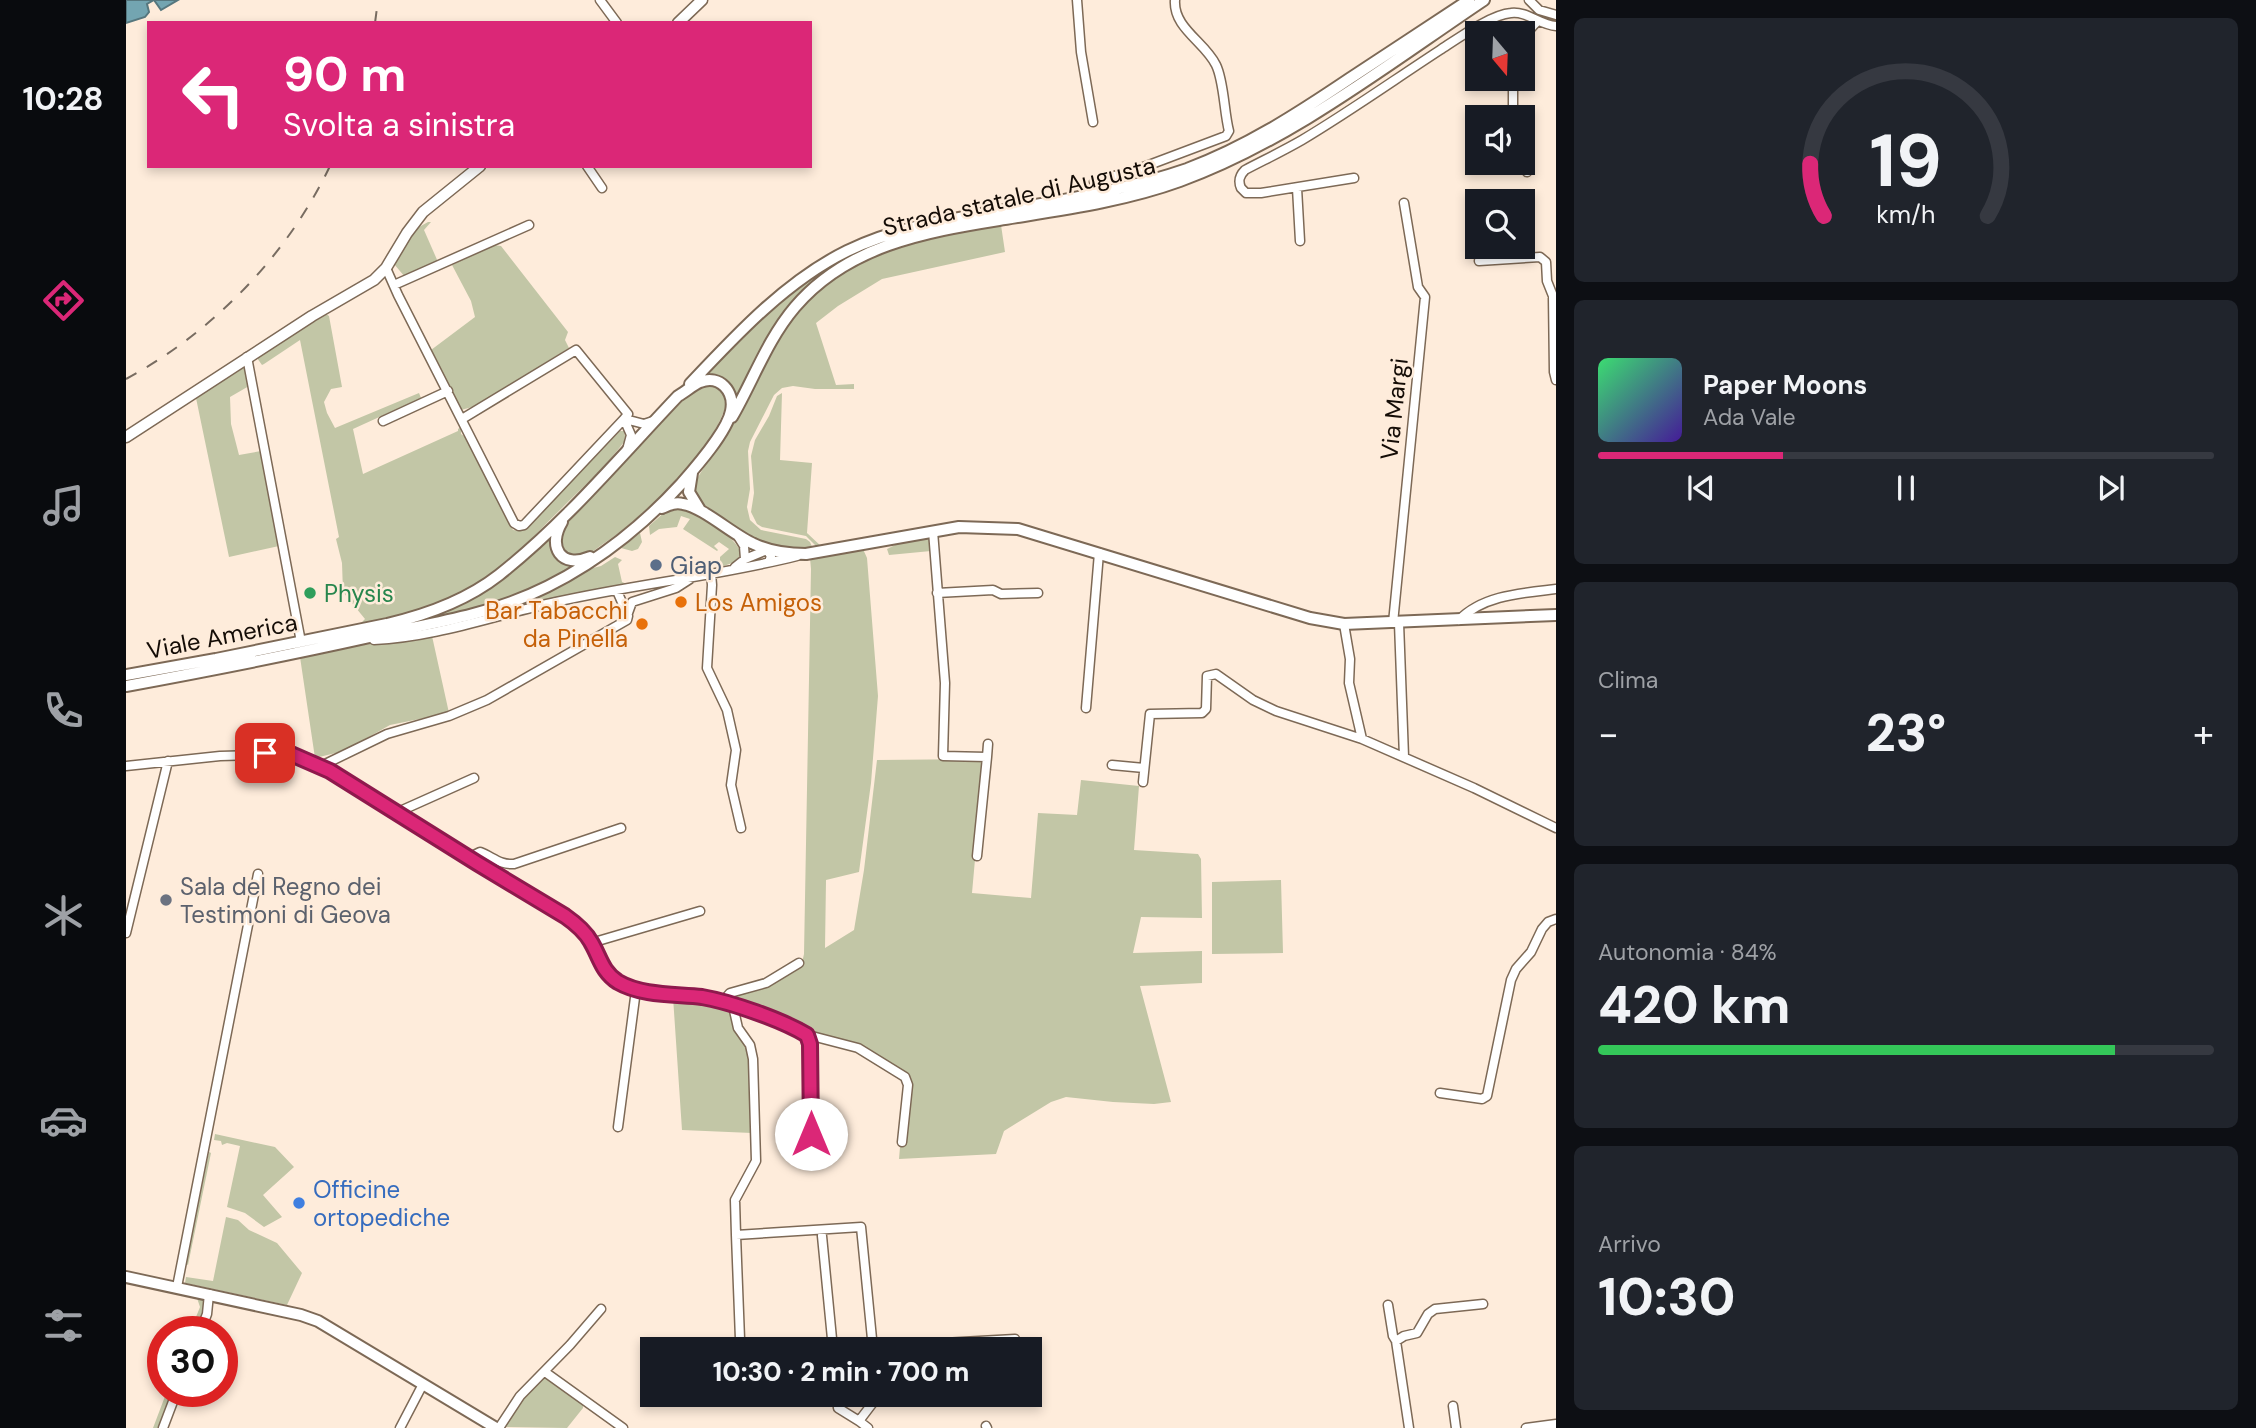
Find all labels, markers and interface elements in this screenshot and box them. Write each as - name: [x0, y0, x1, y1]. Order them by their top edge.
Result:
- north arrow: [1465, 21, 1535, 91]
- map controls: [1465, 21, 1535, 259]
- text: 90 m: [283, 42, 406, 106]
- icon: left: [168, 49, 259, 140]
- text: 10:28: [23, 78, 103, 120]
- text: Svolta a sinistra: [283, 104, 515, 146]
- button: sound: [1465, 105, 1535, 175]
- text: 19: [1870, 114, 1942, 209]
- street label: Strada statale di Augusta: [880, 150, 1158, 242]
- button: search: [1465, 189, 1535, 259]
- text: km/h: [1876, 198, 1936, 231]
- icon: directions: [39, 276, 88, 325]
- street label: Via Margi: [1373, 357, 1415, 461]
- text: Paper Moons: [1703, 368, 1867, 402]
- text: Ada Vale: [1703, 402, 1796, 432]
- icon: previous: [1682, 469, 1720, 507]
- icon: pause: [1887, 469, 1925, 507]
- icon: next: [2092, 469, 2130, 507]
- icon: music: [39, 481, 88, 530]
- place label: Giap: [670, 550, 722, 581]
- marker: Giap: [648, 557, 664, 573]
- place label: Physis: [324, 578, 394, 609]
- marker: Physis: [302, 585, 318, 601]
- place label: Los Amigos: [695, 587, 822, 618]
- marker: Los Amigos: [673, 594, 689, 610]
- place label: Bar Tabacchi da Pinella: [485, 595, 628, 654]
- street label: Viale America: [144, 606, 300, 666]
- marker: Bar Tabacchi da Pinella: [634, 616, 650, 632]
- text: Clima: [1598, 665, 1658, 695]
- icon: phone: [39, 686, 88, 735]
- text: 23°: [1866, 699, 1946, 767]
- text: −: [1598, 709, 1619, 759]
- text: +: [2193, 709, 2214, 759]
- pin: [235, 723, 295, 783]
- icon: arrive: [246, 734, 284, 772]
- place label: Sala del Regno dei Testimoni di Geova: [180, 871, 391, 930]
- icon: climate: [39, 891, 88, 940]
- marker: Sala del Regno dei Testimoni di Geova: [158, 892, 174, 908]
- text: Autonomia · 84%: [1598, 937, 1777, 967]
- text: 420 km: [1598, 971, 1790, 1039]
- icon: car: [39, 1096, 88, 1145]
- position arrow: [774, 1097, 848, 1171]
- place label: Officine ortopediche: [313, 1174, 450, 1233]
- marker: Officine ortopediche: [291, 1195, 307, 1211]
- text: Arrivo: [1598, 1229, 1661, 1259]
- text: 10:30: [1598, 1263, 1736, 1331]
- icon: filters: [39, 1301, 88, 1350]
- speed limit sign: 30: [147, 1316, 238, 1407]
- text: 10:30 · 2 min · 700 m: [713, 1355, 969, 1389]

